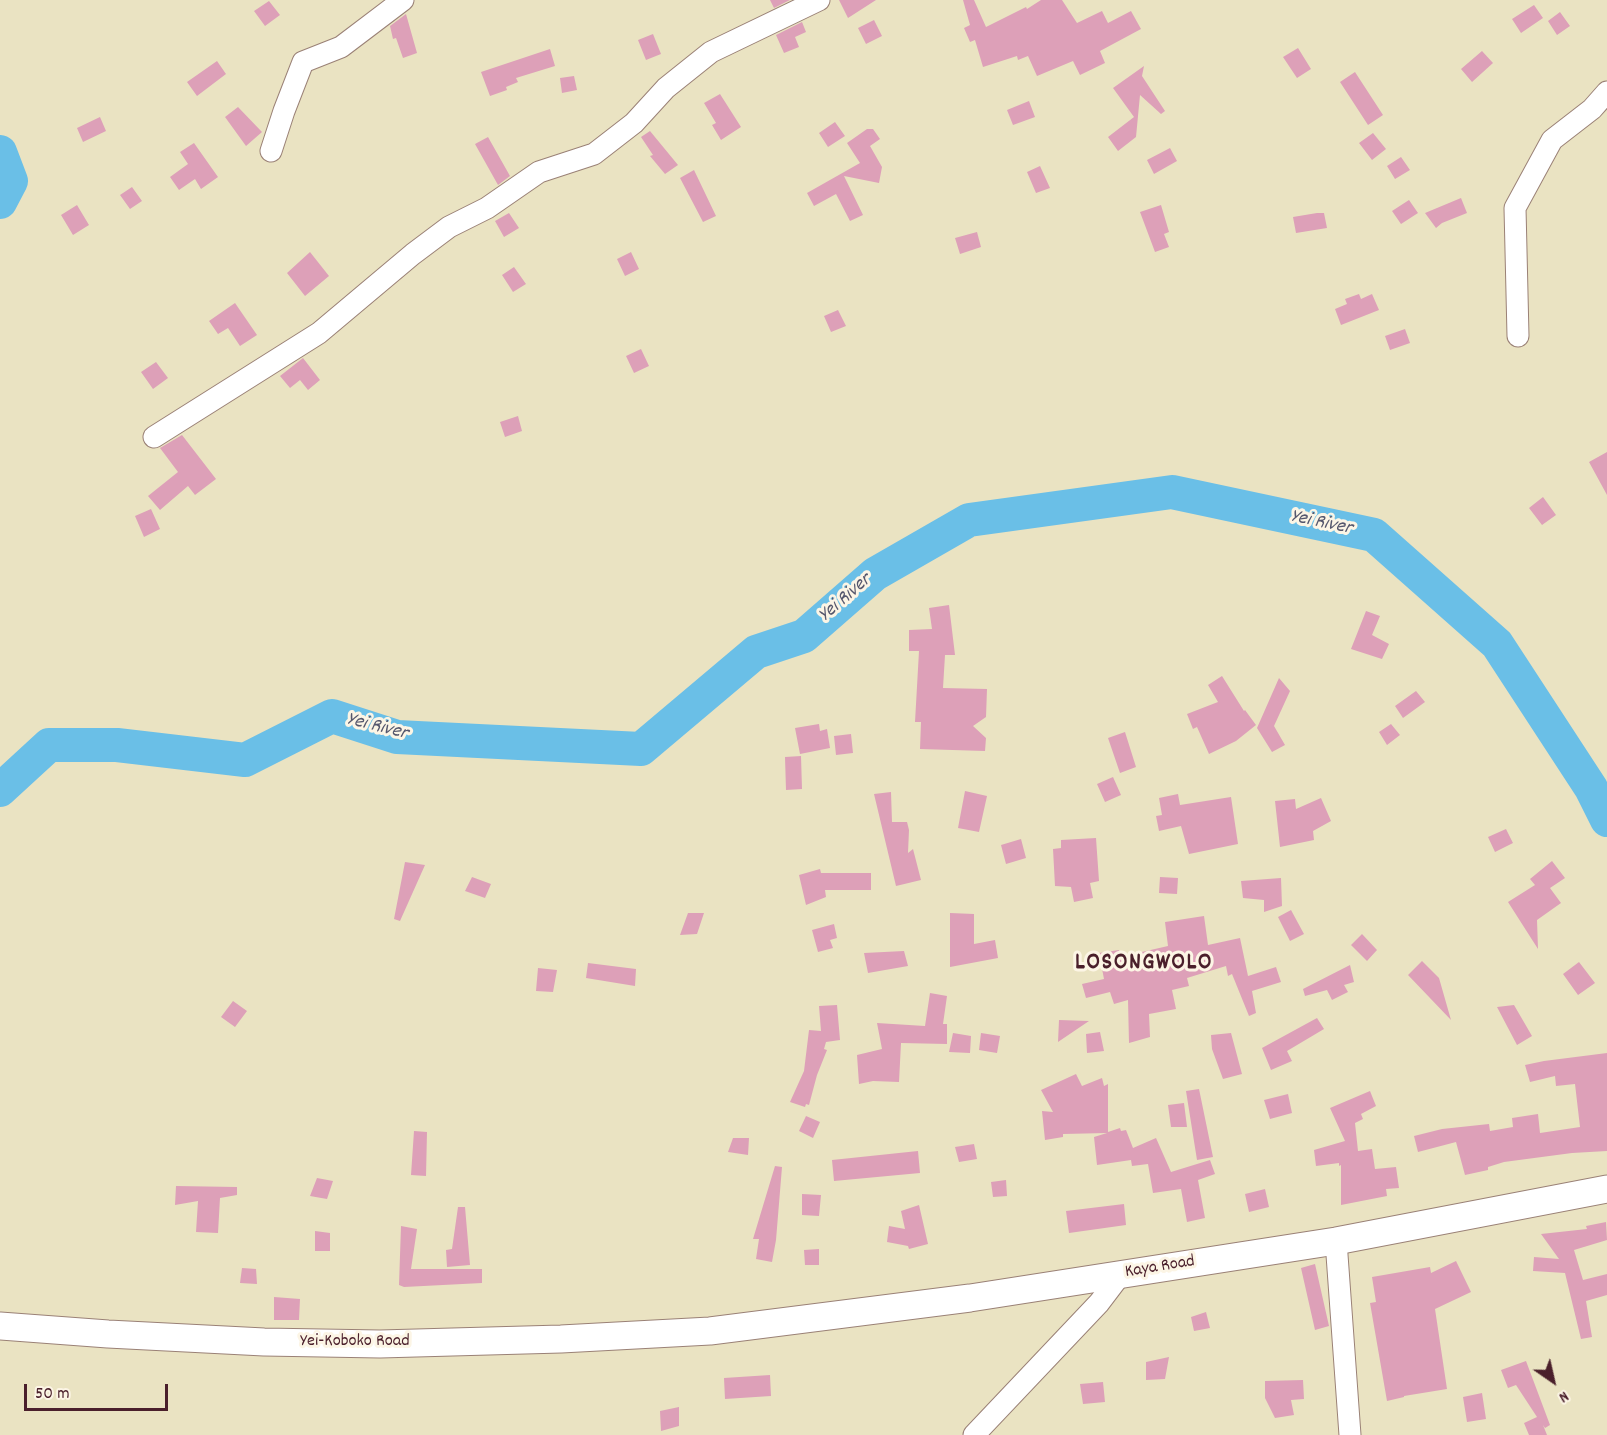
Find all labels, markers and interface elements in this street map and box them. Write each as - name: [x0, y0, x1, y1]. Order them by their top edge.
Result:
- water label: Yei River: [1288, 506, 1354, 542]
- water label: Yei River: [815, 570, 877, 628]
- water label: Yei River: [344, 709, 410, 747]
- district label: LOSONGWOLO: [1075, 951, 1213, 979]
- street label: Kaya Road: [1124, 1252, 1196, 1284]
- street label: Yei-Koboko Road: [300, 1332, 410, 1354]
- north arrow: [1523, 1351, 1583, 1411]
- scale bar: [27, 1372, 171, 1410]
- text: 50 m: [35, 1382, 70, 1407]
- text: N: [1554, 1385, 1573, 1408]

